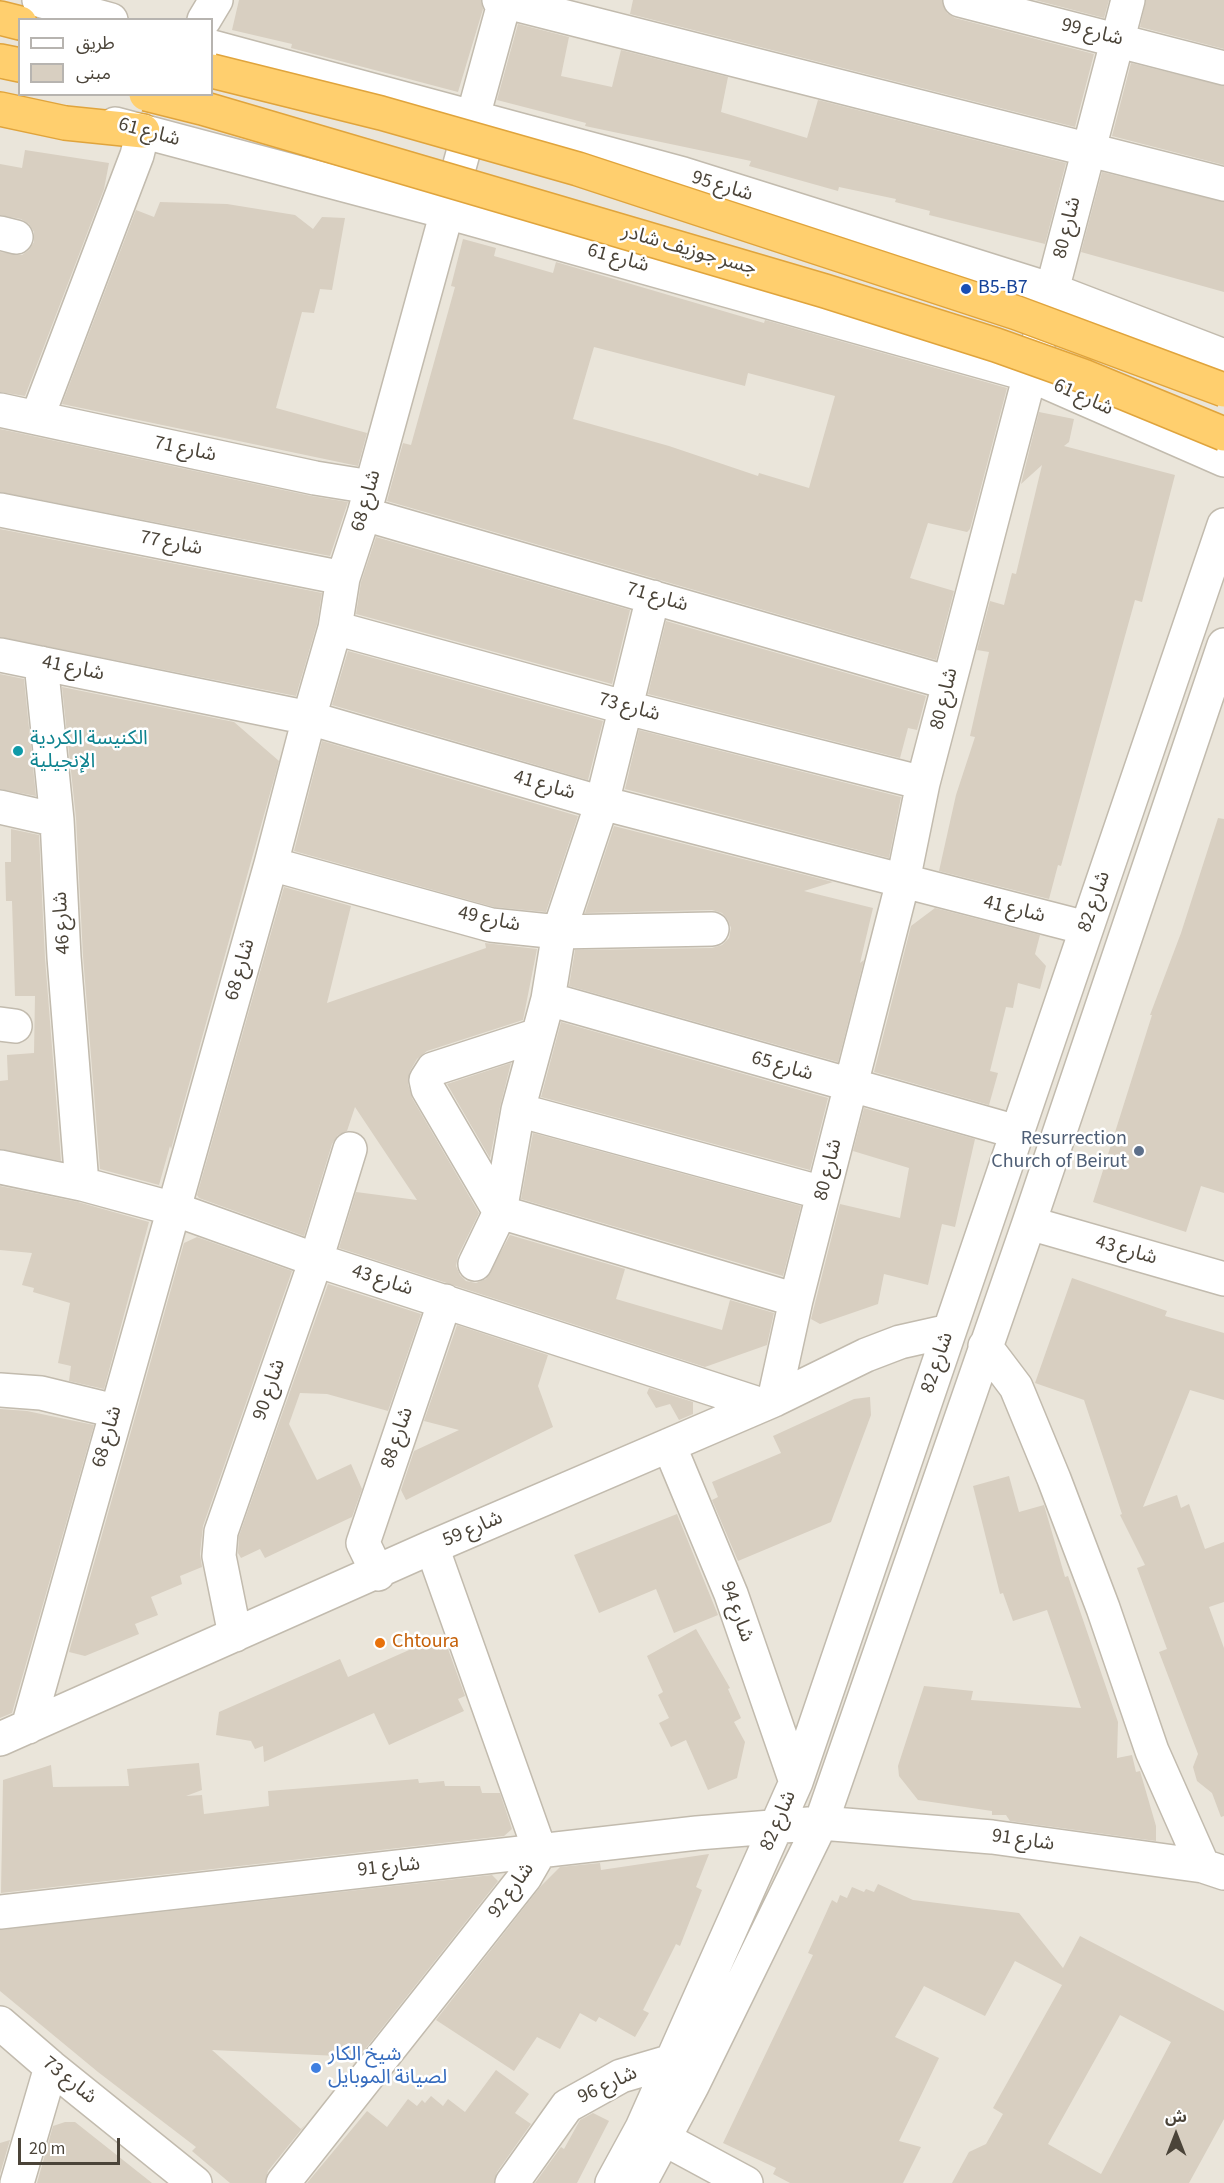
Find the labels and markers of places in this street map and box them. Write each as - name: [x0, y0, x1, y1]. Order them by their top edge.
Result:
- place label: B5-B7: [978, 277, 1028, 301]
- marker: B5-B7: [959, 282, 973, 296]
- place label: الكنيسة الكردية الإنجيلية: [30, 728, 148, 775]
- marker: الكنيسة الكردية الإنجيلية: [11, 744, 25, 758]
- place label: Resurrection Church of Beirut: [991, 1128, 1127, 1175]
- marker: Resurrection Church of Beirut: [1132, 1144, 1146, 1158]
- place label: Chtoura: [392, 1631, 459, 1655]
- marker: Chtoura: [373, 1636, 387, 1650]
- place label: شيخ الكار لصيانة الموبايل: [328, 2044, 447, 2091]
- marker: شيخ الكار لصيانة الموبايل: [309, 2061, 323, 2075]

